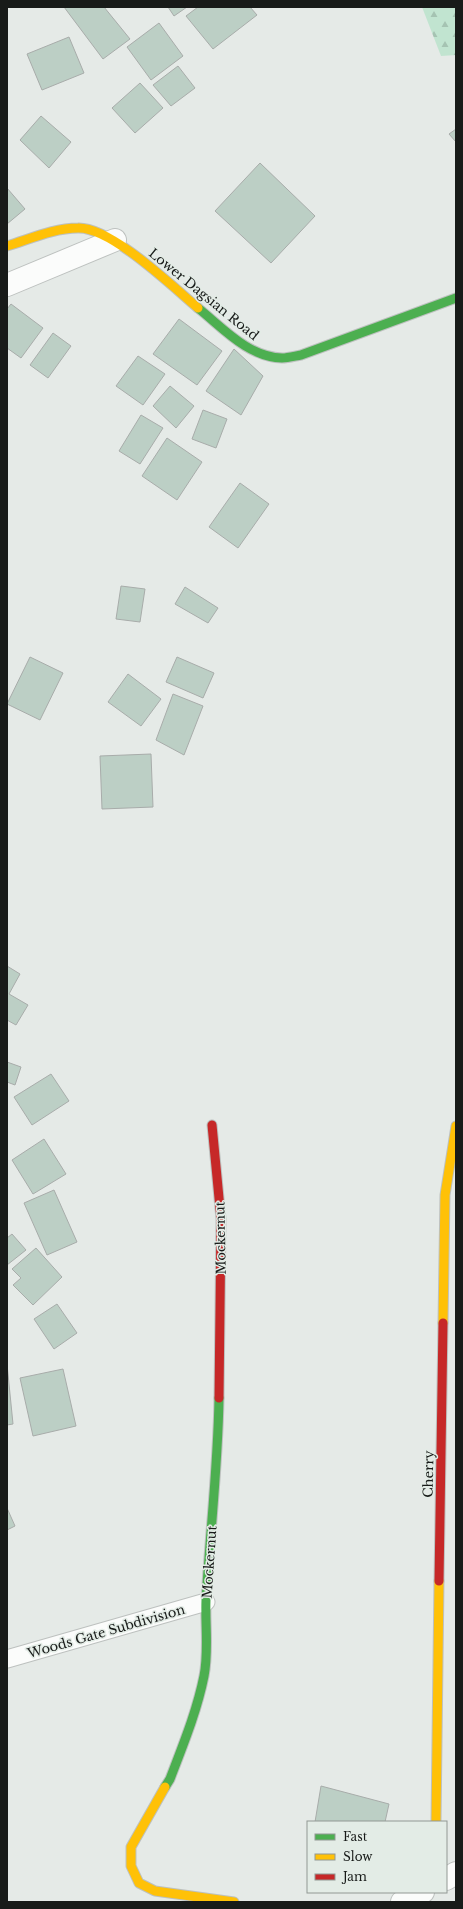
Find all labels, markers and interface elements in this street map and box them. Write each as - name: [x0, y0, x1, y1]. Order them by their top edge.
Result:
- street label: Lower Dagsian Road: [145, 245, 262, 344]
- street label: Mockernut: [211, 1201, 230, 1275]
- street label: Cherry: [420, 1449, 437, 1498]
- street label: Mockernut: [198, 1525, 221, 1599]
- street label: Woods Gate Subdivision: [24, 1601, 187, 1662]
- legend: [307, 1821, 447, 1893]
- text: Fast: [343, 1829, 368, 1844]
- text: Slow: [343, 1849, 373, 1864]
- text: Jam: [341, 1869, 367, 1884]

